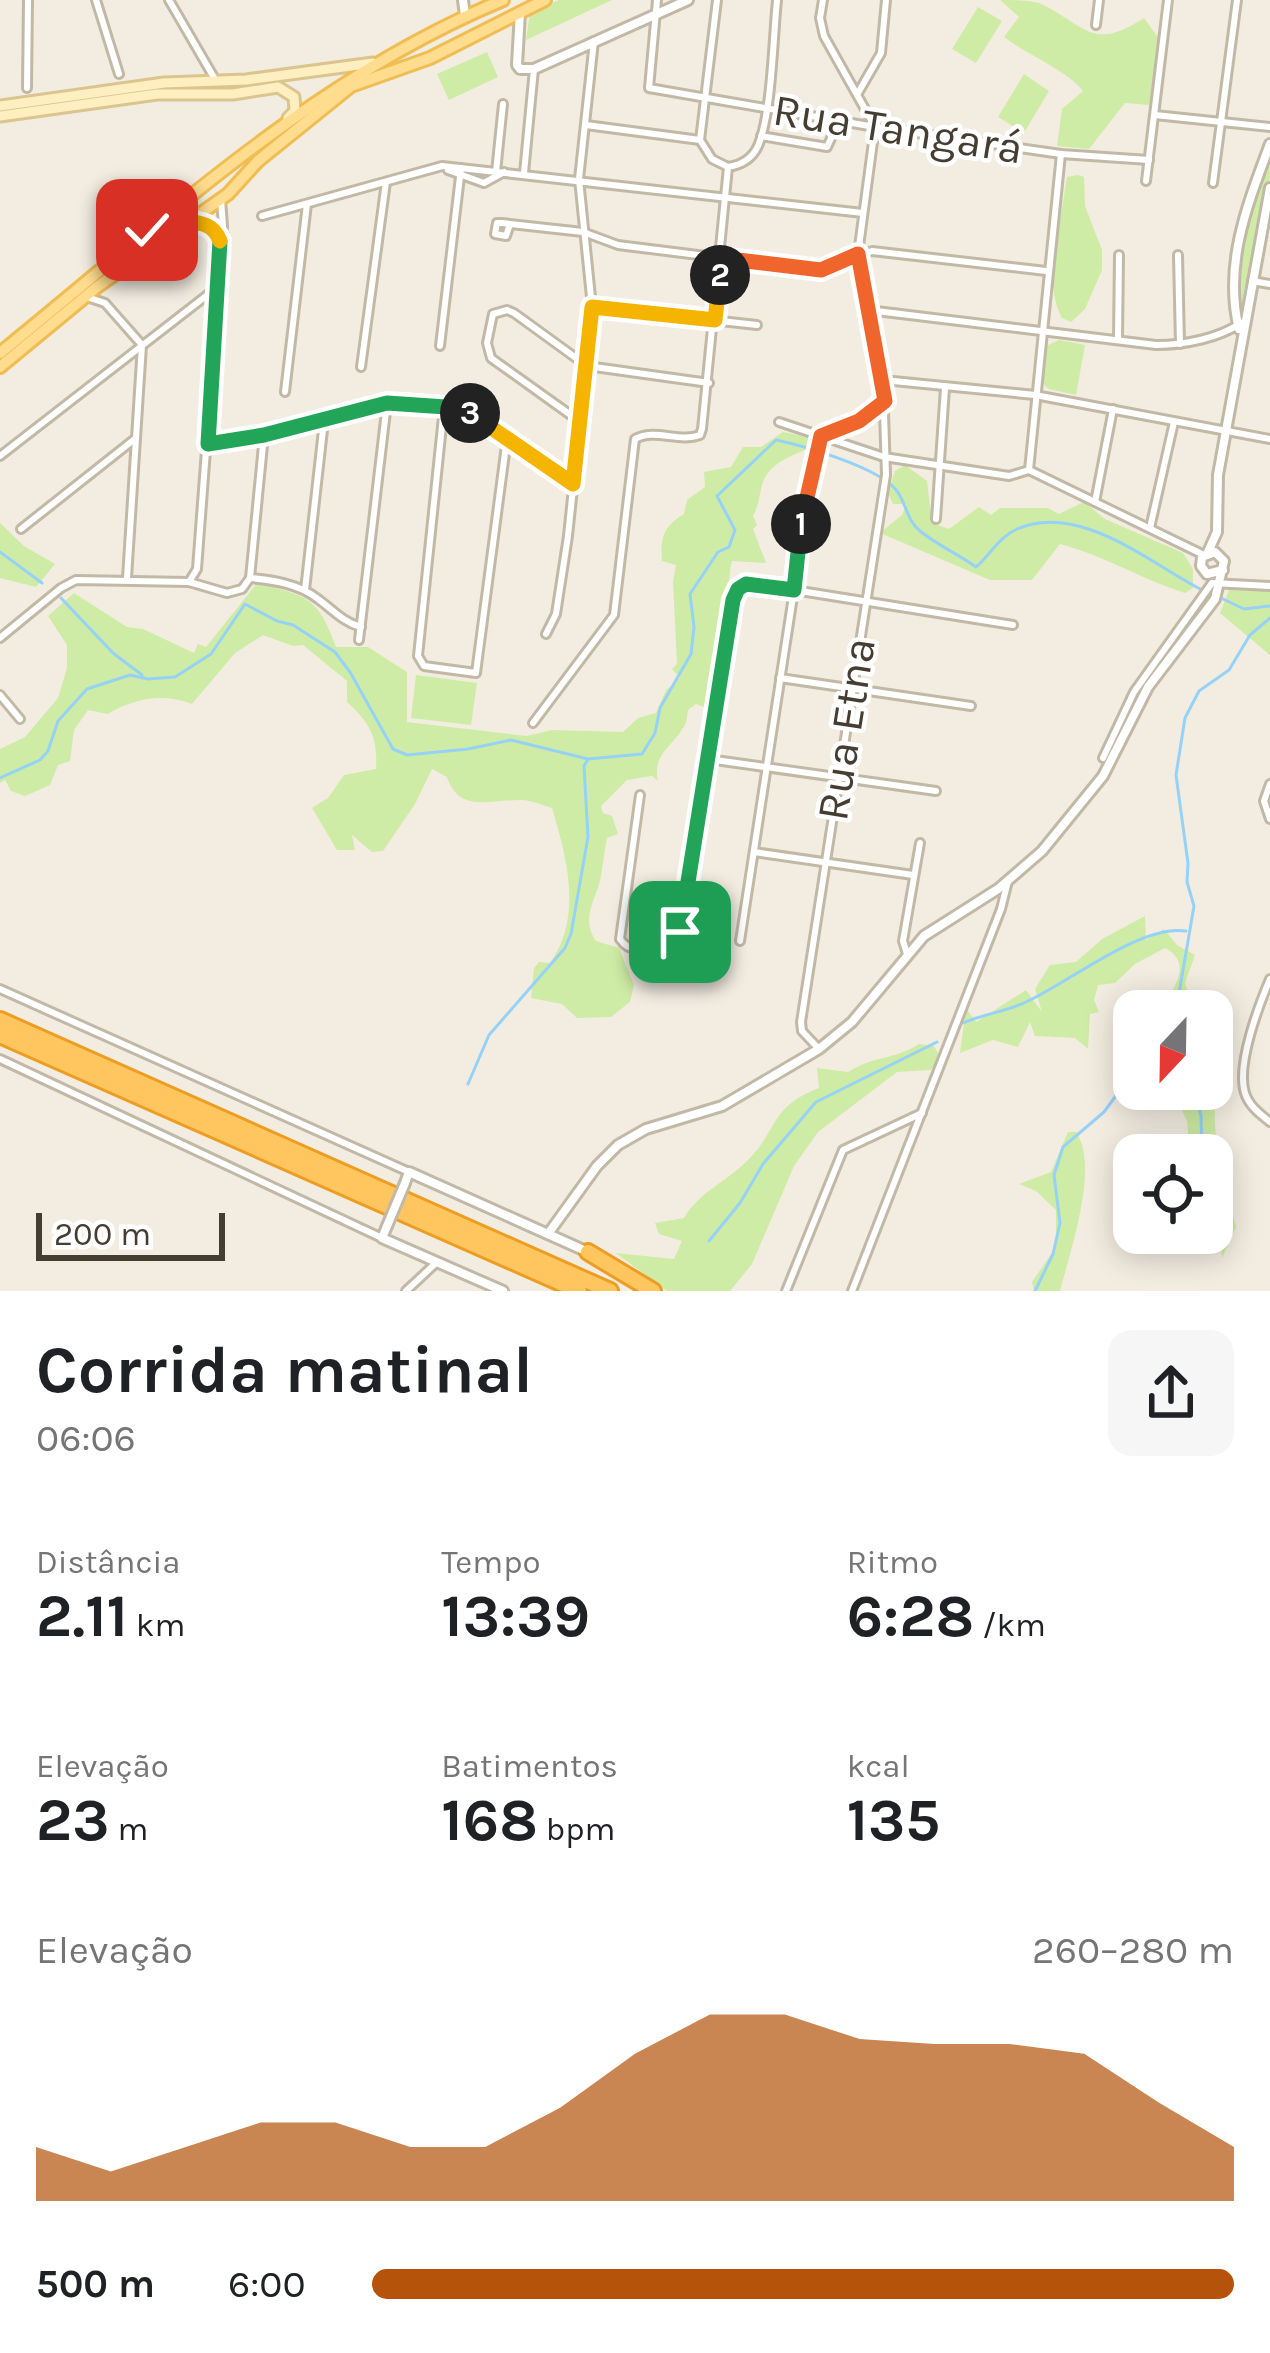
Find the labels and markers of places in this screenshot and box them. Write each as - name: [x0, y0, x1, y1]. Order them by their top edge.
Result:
- pin: [96, 179, 198, 281]
- pin: 2: [690, 245, 750, 305]
- pin: 3: [440, 383, 500, 443]
- pin: 1: [771, 494, 831, 554]
- pin: [629, 881, 731, 983]

